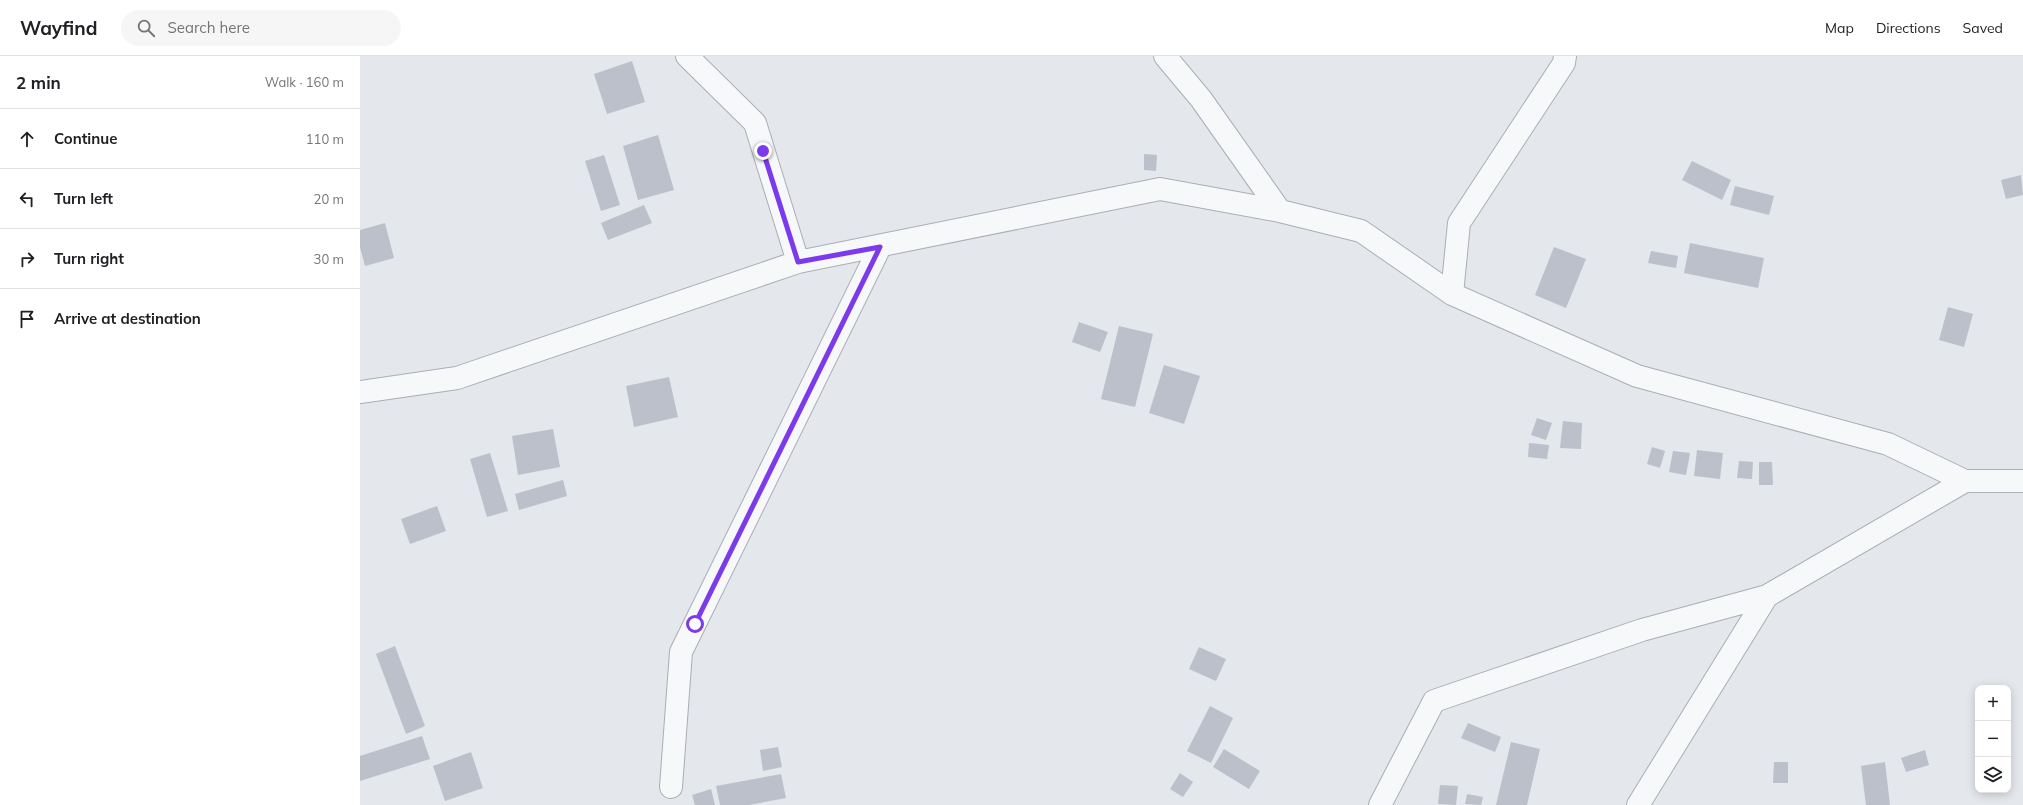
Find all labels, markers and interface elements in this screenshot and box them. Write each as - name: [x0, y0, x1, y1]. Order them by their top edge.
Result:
- search box: [121, 10, 401, 46]
- text: Wayfind: [20, 16, 97, 40]
- icon: search: [135, 17, 157, 39]
- text: Search here: [167, 18, 250, 37]
- text: Map: [1825, 19, 1854, 37]
- text: Directions: [1876, 19, 1941, 37]
- text: Saved: [1963, 19, 2003, 37]
- text: 2 min: [16, 72, 61, 93]
- text: Walk · 160 m: [265, 74, 344, 90]
- icon: ahead: [16, 128, 38, 150]
- text: Continue: [54, 129, 117, 148]
- text: 110 m: [306, 131, 344, 147]
- route end: [754, 142, 772, 160]
- icon: left: [16, 188, 38, 210]
- text: Turn left: [54, 189, 113, 208]
- text: 20 m: [314, 191, 344, 207]
- icon: right: [16, 248, 38, 270]
- text: Turn right: [54, 249, 124, 268]
- text: 30 m: [314, 251, 344, 267]
- icon: arrive: [16, 308, 38, 330]
- text: Arrive at destination: [54, 309, 201, 328]
- route start: [686, 615, 704, 633]
- map controls: [1975, 685, 2011, 793]
- button: +: [1975, 685, 2011, 721]
- button: −: [1975, 721, 2011, 757]
- button: layers: [1975, 757, 2011, 793]

